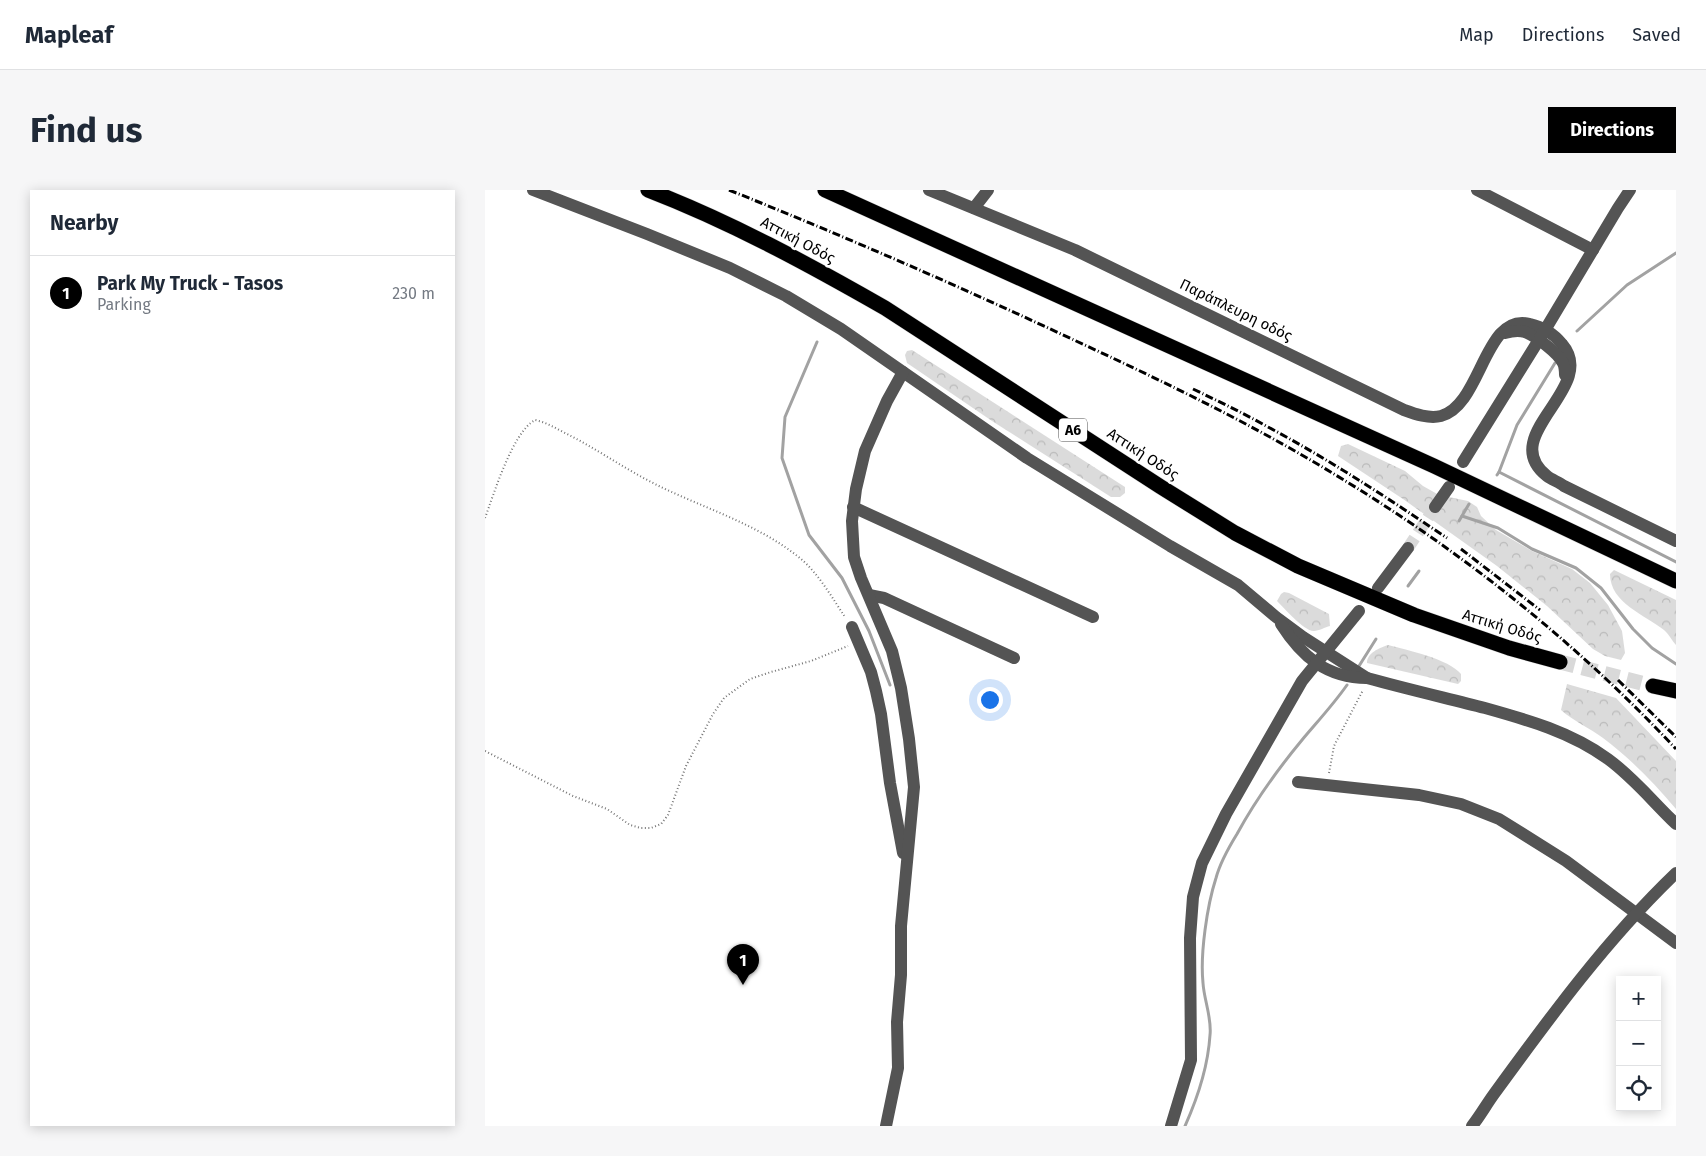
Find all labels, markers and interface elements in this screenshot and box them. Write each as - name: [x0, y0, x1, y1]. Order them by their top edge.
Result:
- text: Mapleaf: [25, 21, 113, 49]
- text: Map: [1459, 24, 1494, 46]
- text: Directions: [1522, 24, 1604, 46]
- text: Saved: [1632, 24, 1681, 46]
- button: Directions: [1548, 107, 1676, 153]
- text: Find us: [30, 109, 142, 151]
- text: Nearby: [50, 210, 118, 236]
- street label: Αττική Οδός: [758, 213, 838, 267]
- text: Park My Truck - Tasos: [97, 272, 283, 295]
- street label: Παράπλευρη οδός: [1177, 275, 1295, 345]
- text: 1: [62, 284, 70, 303]
- text: 230 m: [392, 284, 435, 303]
- text: Parking: [97, 295, 151, 314]
- road number: Α6: [1059, 418, 1087, 442]
- street label: Αττική Οδός: [1104, 424, 1182, 484]
- street label: Αττική Οδός: [1460, 605, 1544, 647]
- your location: [977, 687, 1003, 713]
- pin: 1: [727, 944, 759, 985]
- map controls: [1616, 976, 1661, 1111]
- button: +: [1616, 976, 1661, 1021]
- button: −: [1616, 1021, 1661, 1066]
- button: locate: [1616, 1066, 1661, 1111]

